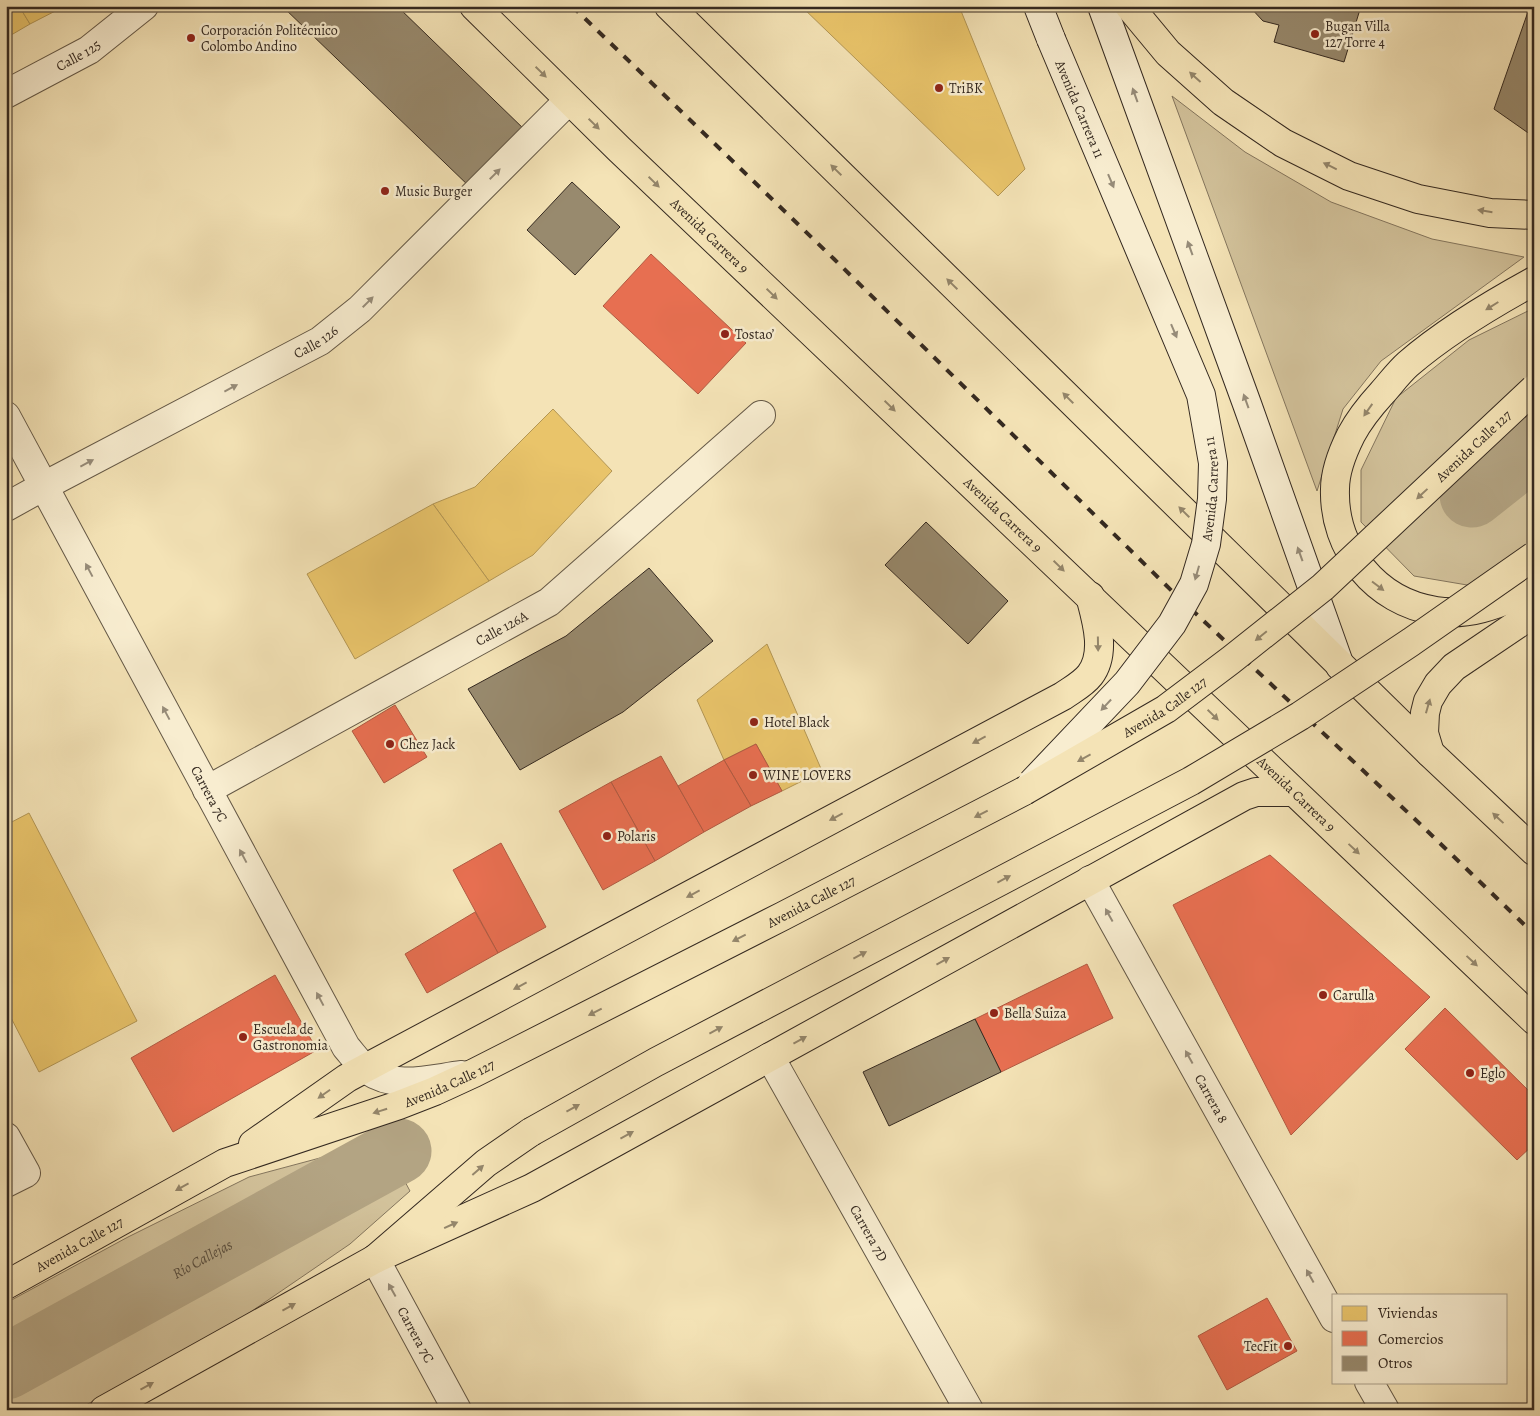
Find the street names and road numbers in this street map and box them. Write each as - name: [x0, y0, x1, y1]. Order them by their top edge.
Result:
- street label: Calle 125: [53, 35, 105, 76]
- street label: Avenida Carrera 11: [1050, 56, 1109, 161]
- street label: Avenida Carrera 9: [665, 193, 753, 278]
- street label: Calle 126: [290, 321, 342, 363]
- street label: Avenida Calle 127: [1431, 406, 1516, 487]
- street label: Avenida Carrera 11: [1197, 435, 1223, 543]
- street label: Avenida Carrera 9: [959, 472, 1046, 557]
- street label: Calle 126A: [472, 606, 532, 651]
- street label: Avenida Calle 127: [1119, 672, 1211, 742]
- street label: Avenida Carrera 9: [1252, 752, 1340, 836]
- street label: Carrera 7C: [186, 762, 232, 826]
- street label: Avenida Calle 127: [763, 871, 859, 933]
- street label: Avenida Calle 127: [401, 1055, 498, 1112]
- street label: Carrera 8: [1190, 1071, 1233, 1127]
- street label: Carrera 7D: [845, 1201, 892, 1265]
- street label: Avenida Calle 127: [32, 1213, 127, 1277]
- street label: Carrera 7C: [393, 1303, 439, 1367]

